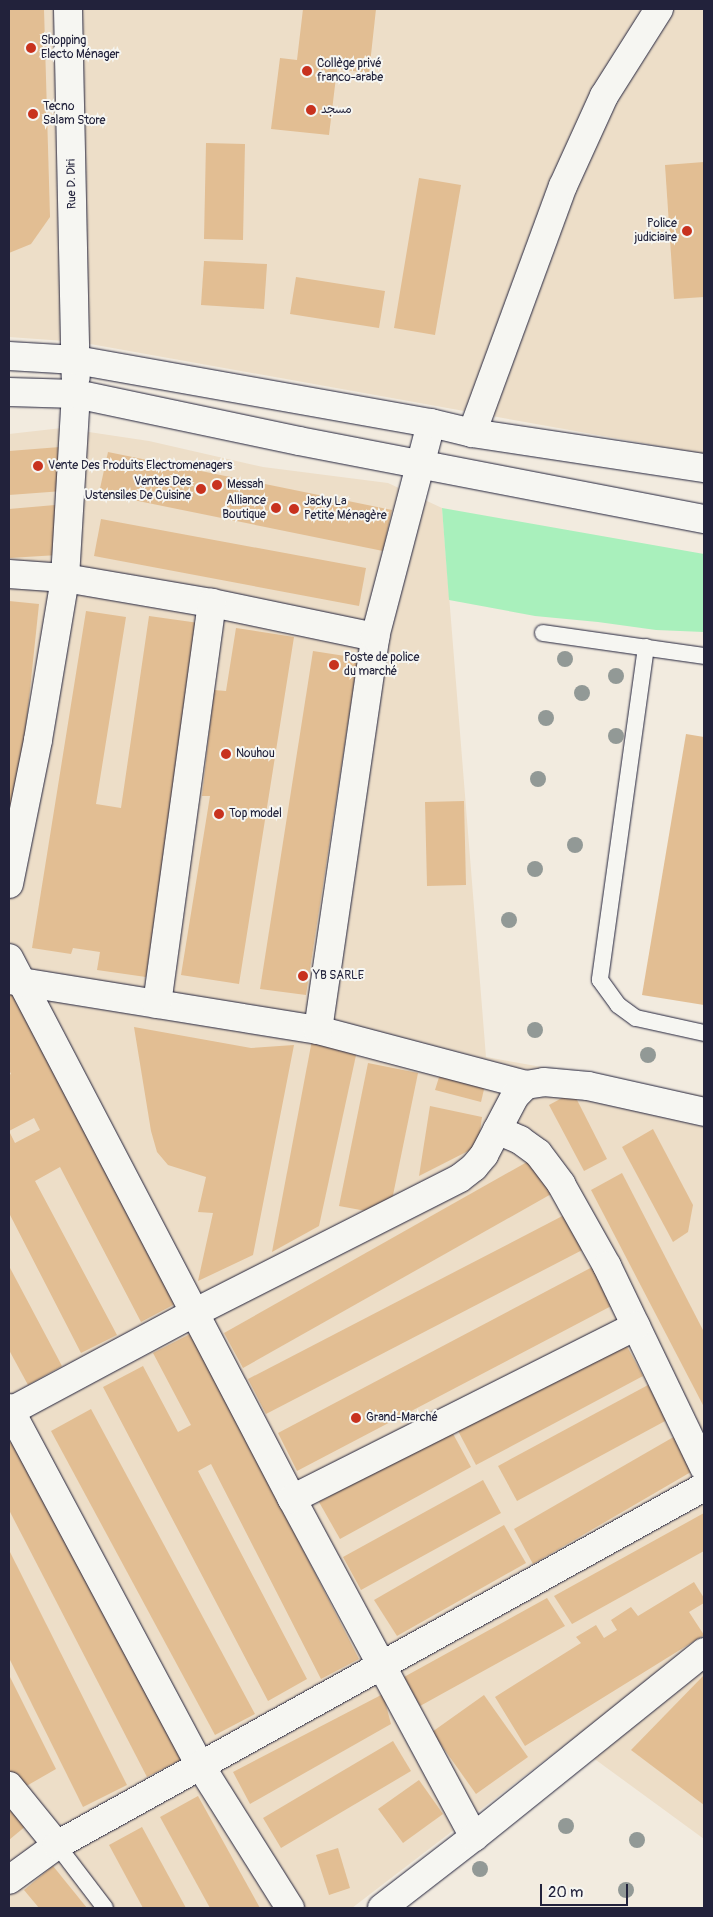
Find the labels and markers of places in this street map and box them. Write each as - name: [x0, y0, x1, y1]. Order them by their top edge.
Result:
- place label: Shopping Electo Ménager: [41, 34, 120, 62]
- marker: Shopping Electo Ménager: [25, 42, 37, 54]
- place label: Collège privé franco-arabe: [317, 57, 383, 85]
- marker: Collège privé franco-arabe: [301, 65, 313, 77]
- place label: Tecno Salam Store: [43, 100, 106, 128]
- place label: مسجد: [321, 103, 352, 117]
- marker: مسجد: [305, 104, 317, 116]
- marker: Tecno Salam Store: [27, 108, 39, 120]
- place label: Police judiciaire: [635, 217, 677, 245]
- marker: Police judiciaire: [681, 225, 693, 237]
- place label: Vente Des Produits Electromenagers: [48, 459, 232, 473]
- marker: Vente Des Produits Electromenagers: [32, 460, 44, 472]
- place label: Ventes Des Ustensiles De Cuisine: [85, 475, 191, 503]
- place label: Messah: [227, 478, 263, 492]
- marker: Messah: [211, 479, 223, 491]
- marker: Ventes Des Ustensiles De Cuisine: [195, 483, 207, 495]
- place label: Alliance Boutique: [222, 494, 266, 522]
- place label: Jacky La Petite Ménagère: [304, 495, 387, 523]
- marker: Alliance Boutique: [270, 502, 282, 514]
- marker: Jacky La Petite Ménagère: [288, 503, 300, 515]
- place label: Poste de police du marché: [344, 651, 419, 679]
- marker: Poste de police du marché: [328, 659, 340, 671]
- place label: Nouhou: [236, 747, 275, 761]
- marker: Nouhou: [220, 748, 232, 760]
- place label: Top model: [229, 807, 282, 821]
- marker: Top model: [213, 808, 225, 820]
- place label: YB SARLE: [313, 969, 364, 983]
- marker: YB SARLE: [297, 970, 309, 982]
- place label: Grand-Marché: [366, 1411, 438, 1425]
- marker: Grand-Marché: [350, 1412, 362, 1424]

